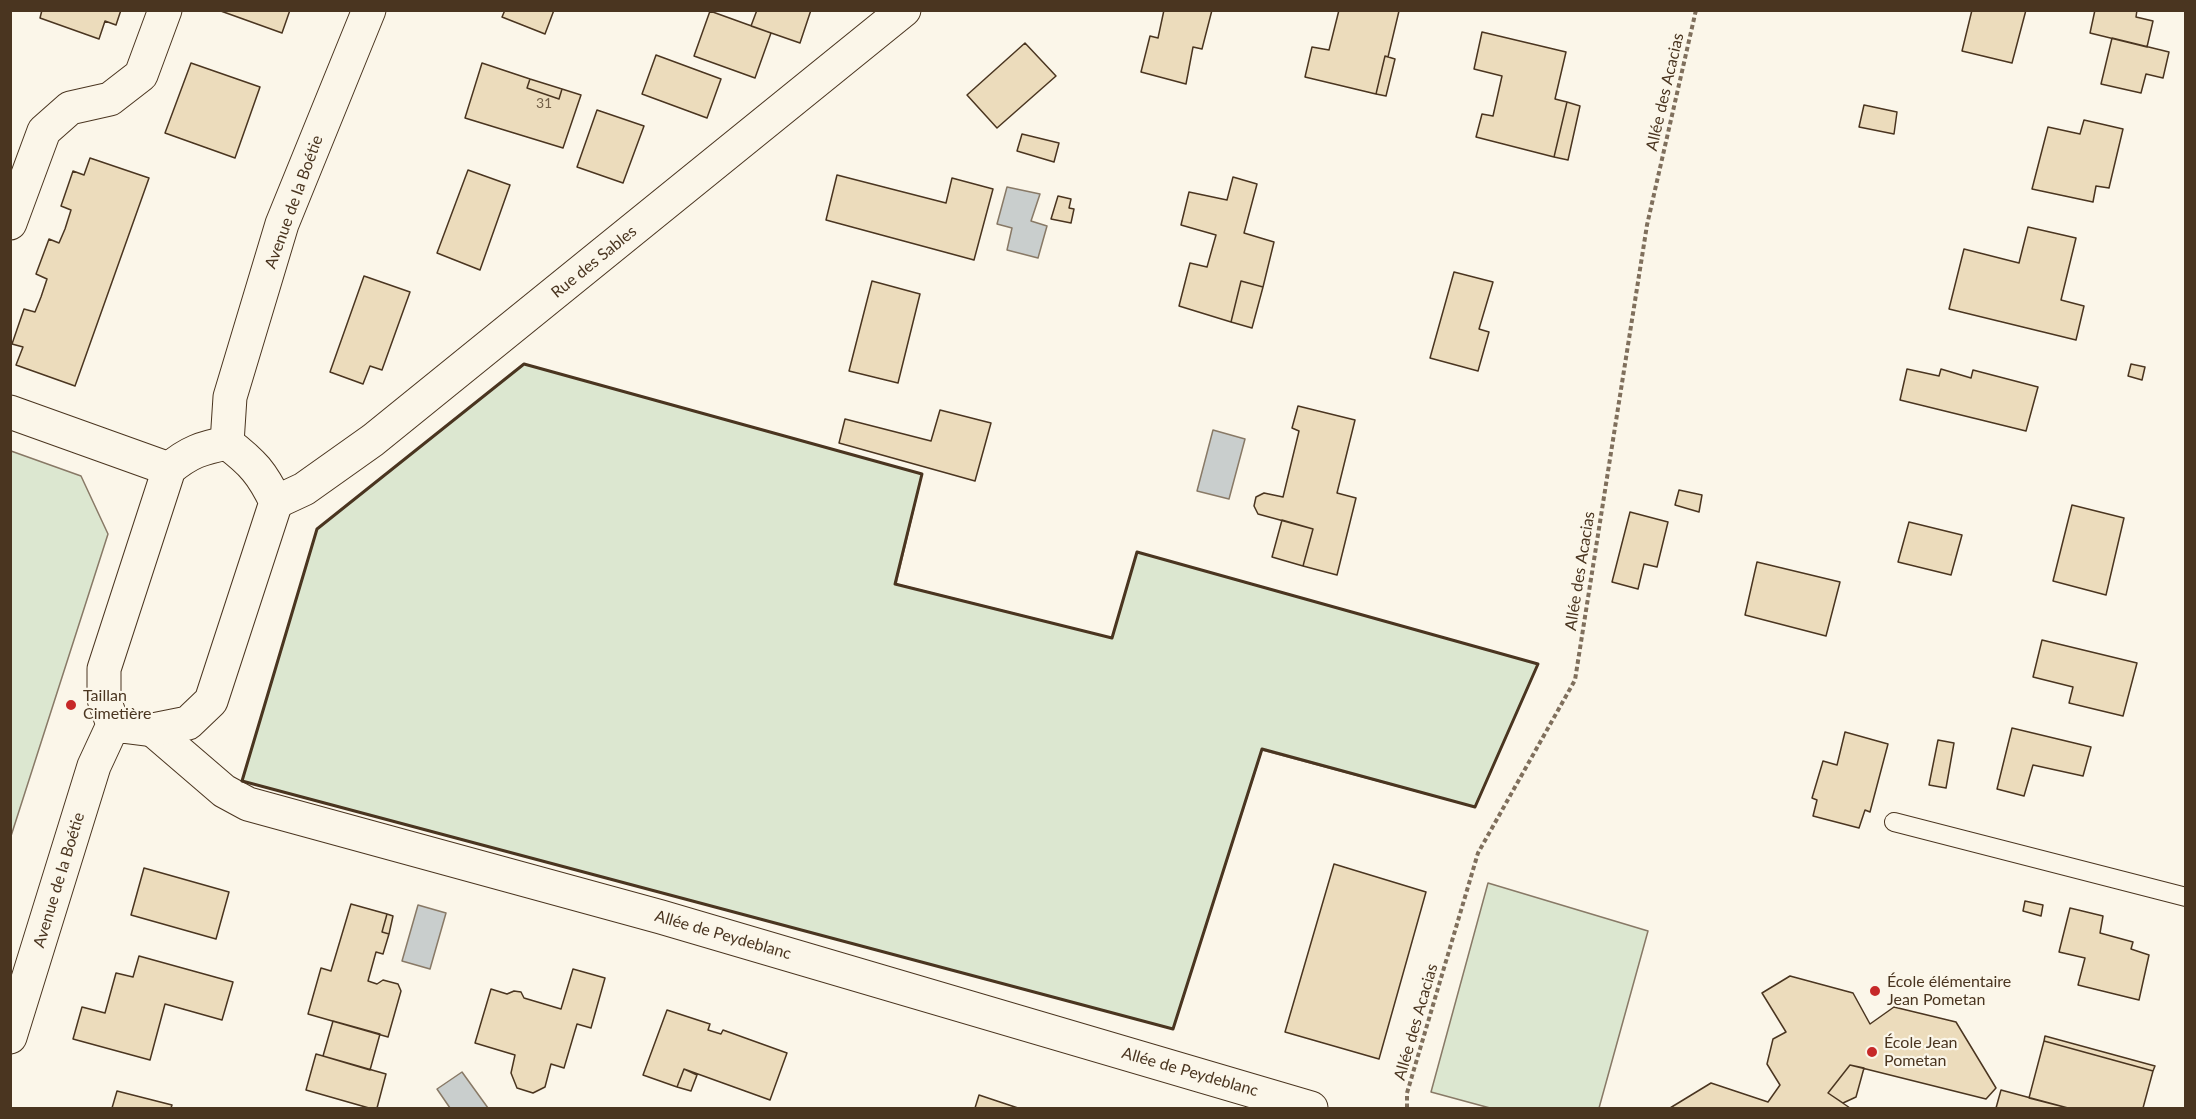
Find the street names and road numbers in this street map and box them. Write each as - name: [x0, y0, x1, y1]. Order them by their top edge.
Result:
- street label: Allée des Acacias: [1642, 31, 1688, 153]
- street label: Avenue de la Boétie: [261, 133, 327, 271]
- street label: Rue des Sables: [547, 222, 641, 302]
- street label: Allée des Acacias: [1561, 510, 1599, 632]
- street label: Avenue de la Boétie: [29, 810, 89, 950]
- street label: Allée de Peydeblanc: [653, 906, 793, 964]
- street label: Allée des Acacias: [1390, 962, 1442, 1082]
- street label: Allée de Peydeblanc: [1120, 1043, 1260, 1101]

